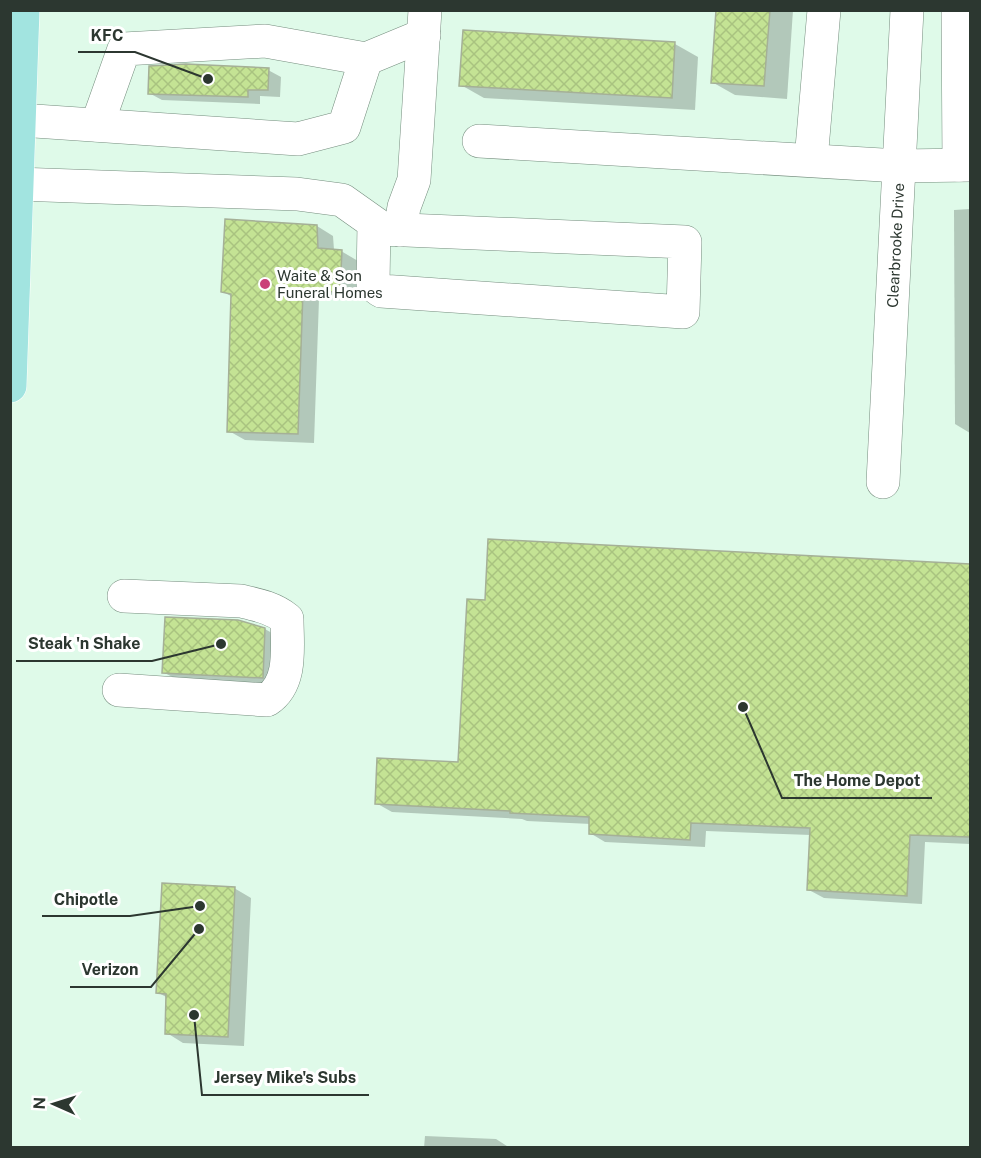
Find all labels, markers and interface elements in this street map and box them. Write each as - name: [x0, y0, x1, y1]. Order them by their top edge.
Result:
- callout: KFC: [78, 18, 135, 52]
- text: KFC: [91, 26, 123, 45]
- street label: Clearbrooke Drive: [883, 183, 907, 308]
- place label: Waite & Son Funeral Homes: [277, 267, 383, 301]
- marker: Waite & Son Funeral Homes: [258, 277, 272, 291]
- callout: Steak 'n Shake: [16, 627, 152, 661]
- text: Steak 'n Shake: [28, 634, 140, 653]
- callout: The Home Depot: [782, 764, 932, 798]
- text: The Home Depot: [794, 771, 921, 790]
- callout: Chipotle: [42, 882, 130, 916]
- text: Chipotle: [54, 890, 118, 909]
- callout: Verizon: [70, 953, 151, 987]
- text: Verizon: [82, 960, 138, 979]
- callout: Jersey Mike's Subs: [202, 1061, 369, 1095]
- text: Jersey Mike's Subs: [214, 1068, 356, 1087]
- north arrow: [24, 1074, 84, 1134]
- text: N: [30, 1096, 49, 1110]

